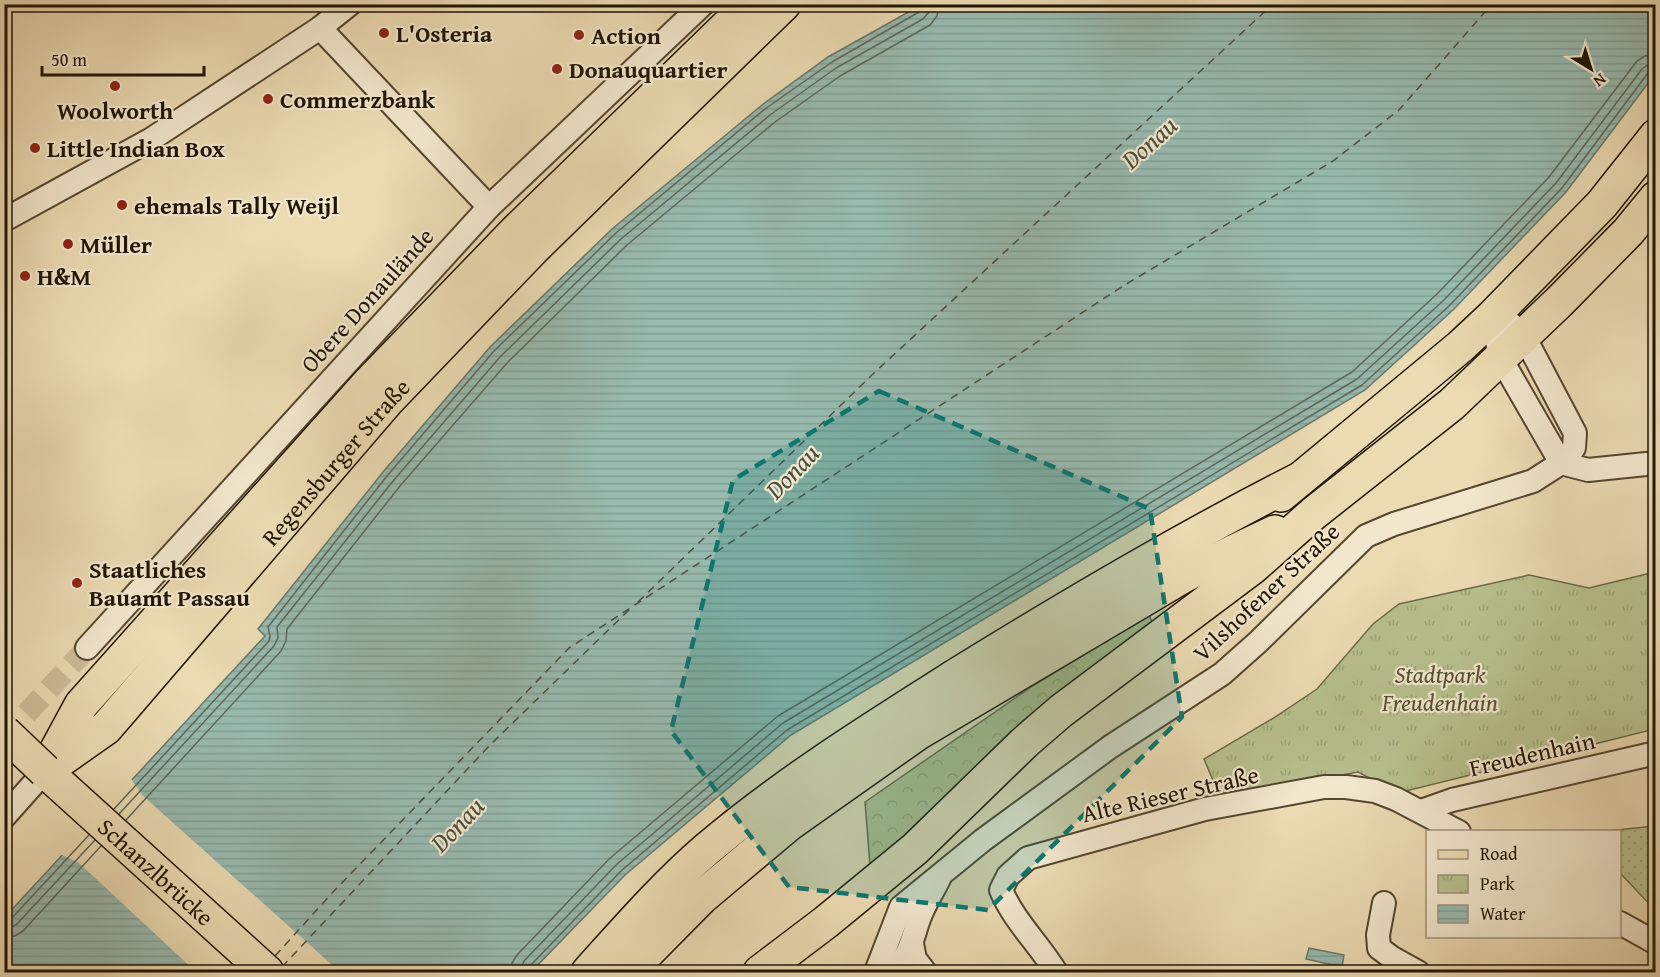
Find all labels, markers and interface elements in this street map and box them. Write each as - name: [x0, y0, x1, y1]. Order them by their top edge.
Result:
- place label: L'Osteria: [396, 16, 493, 51]
- place label: Action: [591, 18, 661, 53]
- marker: L'Osteria: [377, 26, 391, 40]
- marker: Action: [572, 28, 586, 42]
- scale bar: [42, 39, 204, 77]
- north arrow: [1561, 39, 1621, 99]
- text: 50 m: [51, 46, 87, 73]
- place label: Donauquartier: [569, 52, 728, 87]
- marker: Donauquartier: [550, 62, 564, 76]
- text: N: [1588, 68, 1612, 94]
- marker: Woolworth: [108, 79, 122, 93]
- place label: Commerzbank: [280, 82, 435, 117]
- marker: Commerzbank: [261, 92, 275, 106]
- place label: Woolworth: [57, 93, 173, 128]
- water label: Donau: [1111, 106, 1186, 179]
- place label: Little Indian Box: [47, 131, 225, 166]
- marker: Little Indian Box: [28, 141, 42, 155]
- place label: ehemals Tally Weijl: [134, 188, 340, 223]
- marker: ehemals Tally Weijl: [115, 198, 129, 212]
- street label: Obere Donaulände: [292, 220, 442, 380]
- place label: Müller: [80, 227, 152, 262]
- marker: Müller: [61, 237, 75, 251]
- place label: H&M: [37, 259, 91, 294]
- marker: H&M: [18, 269, 32, 283]
- street label: Regensburger Straße: [253, 370, 418, 553]
- water label: Donau: [755, 434, 828, 508]
- street label: Vilshofener Straße: [1185, 514, 1347, 670]
- place label: Staatliches Bauamt Passau: [89, 552, 250, 615]
- marker: Staatliches Bauamt Passau: [70, 576, 84, 590]
- park label: Stadtpark Freudenhain: [1381, 657, 1498, 720]
- street label: Freudenhain: [1466, 722, 1599, 785]
- street label: Alte Rieser Straße: [1078, 757, 1262, 831]
- water label: Donau: [420, 787, 493, 861]
- street label: Schanzlbrücke: [90, 810, 222, 934]
- legend: [1426, 830, 1621, 938]
- text: Road: [1480, 840, 1518, 867]
- text: Park: [1480, 870, 1516, 897]
- text: Water: [1480, 900, 1526, 927]

